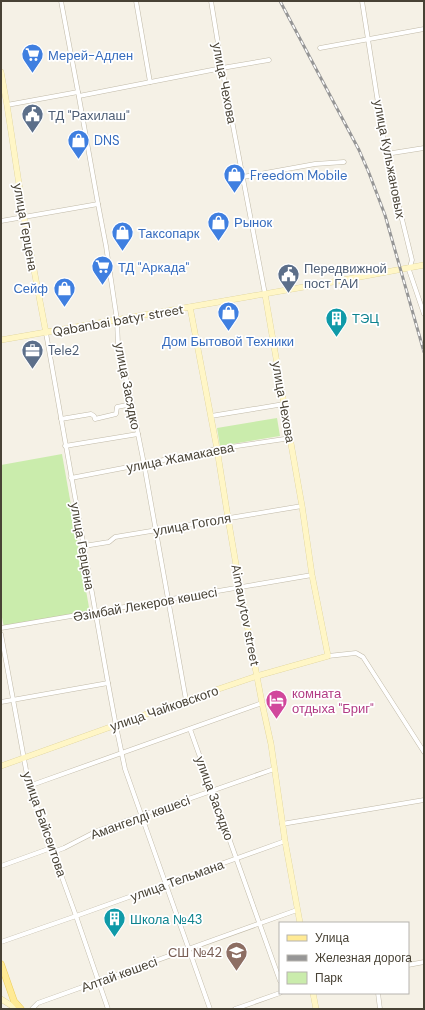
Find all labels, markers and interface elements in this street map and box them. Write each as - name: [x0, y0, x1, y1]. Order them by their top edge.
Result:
- street label: улица Чехова: [208, 41, 241, 126]
- supermarket icon: Мерей-Адлен: [20, 42, 46, 75]
- place label: Мерей-Адлен: [48, 47, 133, 64]
- street label: улица Кульжановых: [370, 98, 409, 220]
- public building icon: ТД "Рахилаш": [19, 102, 45, 135]
- place label: ТД "Рахилаш": [48, 107, 130, 124]
- shop icon: DNS: [66, 127, 92, 160]
- place label: DNS: [94, 132, 119, 149]
- shop icon: Freedom Mobile: [221, 162, 247, 195]
- place label: Freedom Mobile: [250, 167, 347, 184]
- street label: улица Герцена: [9, 182, 42, 273]
- shop icon: Рынок: [206, 209, 232, 242]
- place label: Рынок: [234, 214, 272, 231]
- shop icon: Таксопарк: [110, 220, 136, 253]
- place label: Таксопарк: [138, 225, 200, 242]
- supermarket icon: ТД "Аркада": [89, 254, 115, 287]
- place label: ТД "Аркада": [118, 259, 189, 276]
- place label: Передвижной пост ГАИ: [304, 260, 387, 292]
- public building icon: Передвижной пост ГАИ: [275, 262, 301, 295]
- shop icon: Сейф: [51, 275, 77, 308]
- place label: Сейф: [13, 280, 48, 297]
- shop icon: Дом Бытовой Техники: [215, 300, 241, 333]
- street label: Qabanbai batyr street: [51, 301, 185, 340]
- building icon: ТЭЦ: [324, 305, 350, 338]
- place label: ТЭЦ: [352, 310, 379, 327]
- place label: Дом Бытовой Техники: [162, 333, 294, 350]
- office icon: Tele2: [19, 337, 45, 370]
- street label: улица Засядко: [111, 341, 144, 431]
- place label: Tele2: [48, 342, 79, 359]
- street label: улица Чехова: [268, 360, 299, 445]
- street label: улица Жамакаева: [125, 439, 236, 476]
- street label: улица Герцена: [66, 501, 99, 592]
- street label: улица Гоголя: [152, 509, 232, 540]
- street label: Aimauytov street: [227, 563, 264, 667]
- street label: Әзімбай Лекеров көшесі: [72, 583, 219, 626]
- street label: улица Чайковского: [108, 682, 221, 735]
- place label: комната отдыха "Бриг": [292, 685, 374, 717]
- hotel icon: комната отдыха "Бриг": [263, 687, 289, 720]
- street label: улица Засядко: [191, 754, 238, 843]
- street label: улица Байсеитова: [19, 769, 71, 880]
- street label: Амангелді көшесі: [88, 792, 192, 843]
- street label: улица Тельмана: [128, 855, 227, 905]
- building icon: Школа №43: [101, 906, 127, 939]
- place label: Школа №43: [130, 911, 203, 928]
- legend: [279, 922, 409, 994]
- text: Улица: [315, 930, 349, 946]
- school or university icon: СШ №42: [224, 939, 250, 972]
- place label: СШ №42: [168, 944, 222, 961]
- text: Железная дорога: [315, 950, 412, 966]
- street label: Алтай көшесі: [79, 953, 160, 996]
- text: Парк: [315, 970, 343, 986]

